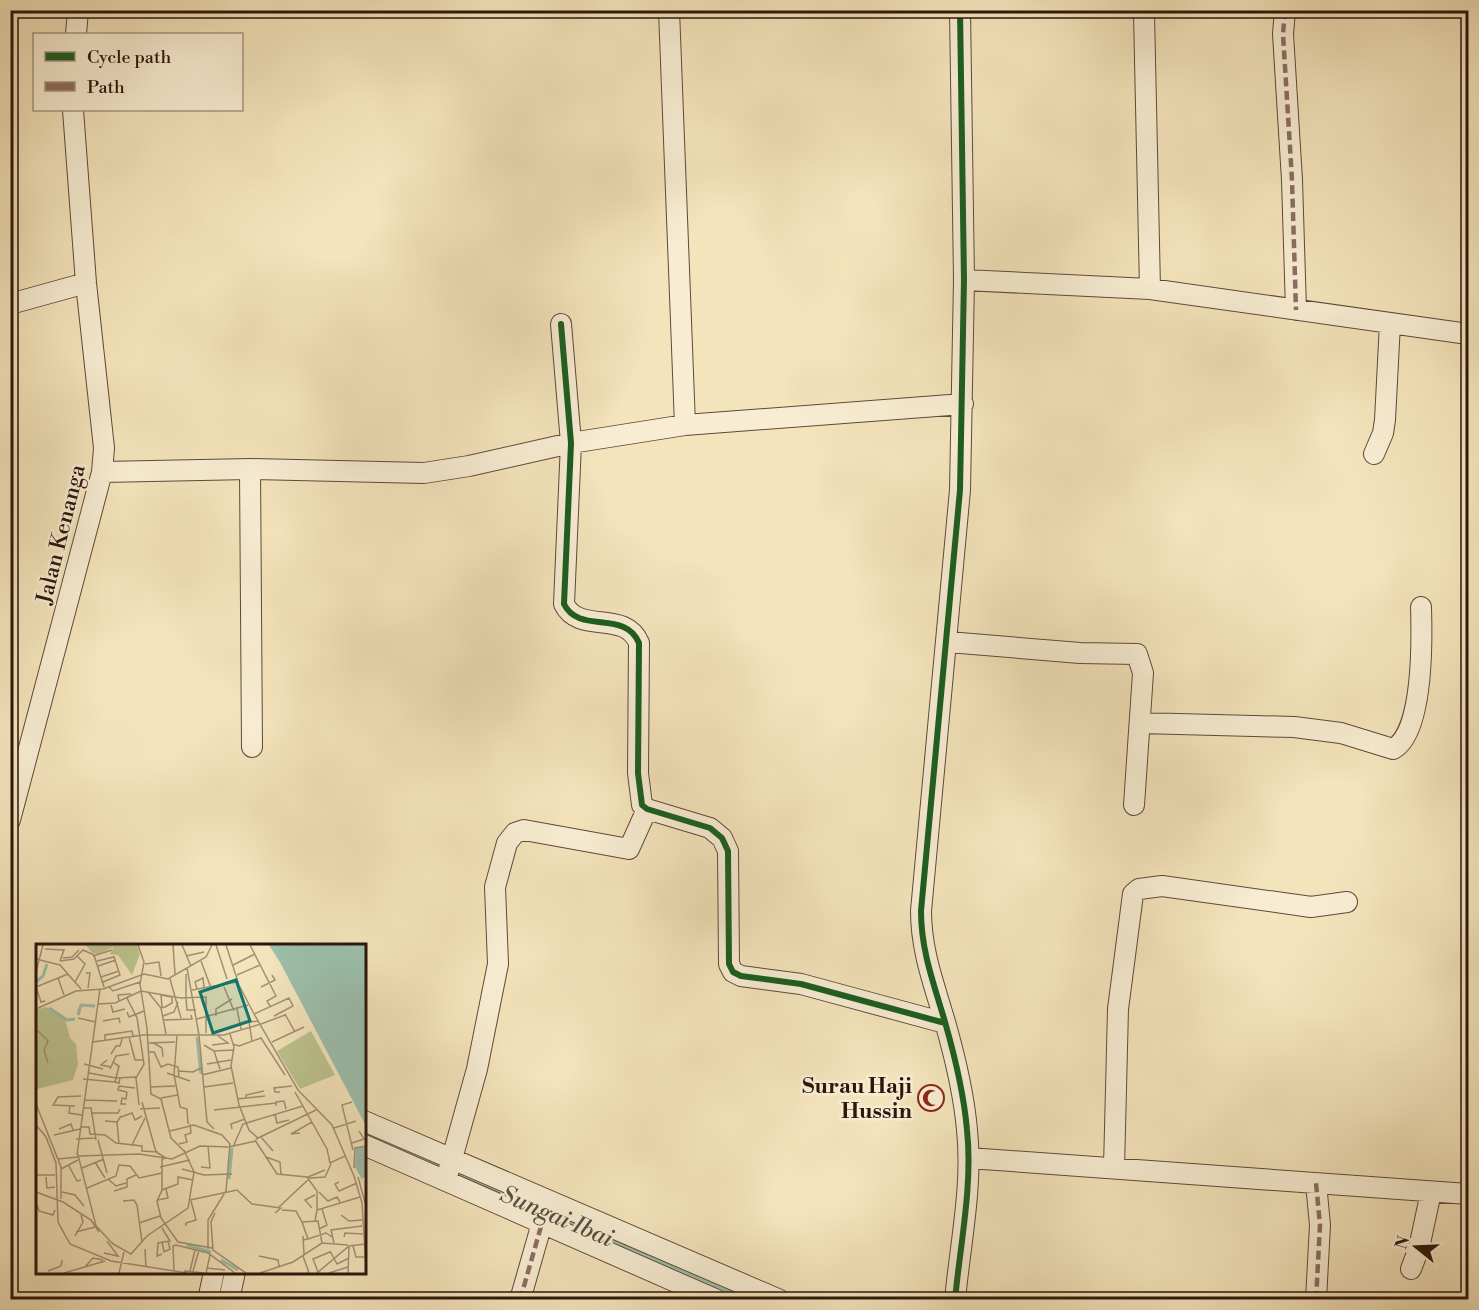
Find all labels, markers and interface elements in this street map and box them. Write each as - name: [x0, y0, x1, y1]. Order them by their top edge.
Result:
- legend: [33, 33, 243, 111]
- text: Cycle path: [87, 46, 171, 69]
- text: Path: [87, 76, 125, 99]
- street label: Jalan Kenanga: [31, 461, 92, 608]
- inset map: [36, 944, 366, 1274]
- place label: Surau Haji Hussin: [802, 1073, 912, 1125]
- mosque icon: Surau Haji Hussin: [916, 1083, 946, 1113]
- water label: Sungai Ibai: [495, 1180, 618, 1254]
- north arrow: [1386, 1217, 1446, 1277]
- text: N: [1391, 1233, 1414, 1252]

